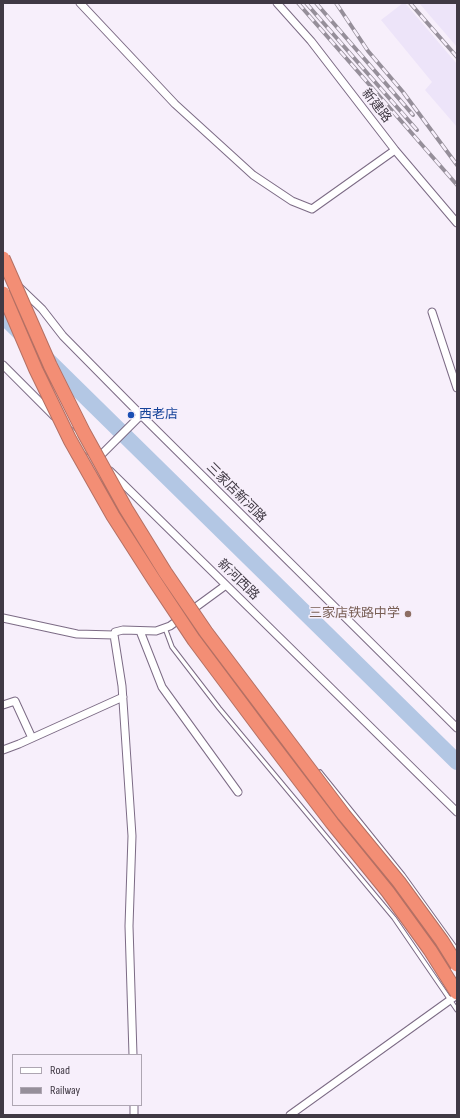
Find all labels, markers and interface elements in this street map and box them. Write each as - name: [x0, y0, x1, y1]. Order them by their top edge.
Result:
- street label: 新建路: [358, 86, 394, 126]
- place label: 西老店: [139, 407, 178, 423]
- marker: 西老店: [126, 410, 136, 420]
- street label: 三家店新河路: [203, 460, 269, 526]
- street label: 新河西路: [214, 556, 262, 604]
- place label: 三家店铁路中学: [309, 606, 400, 622]
- marker: 三家店铁路中学: [403, 609, 413, 619]
- legend: [12, 1054, 142, 1106]
- text: Road: [50, 1063, 70, 1078]
- text: Railway: [50, 1083, 80, 1098]

